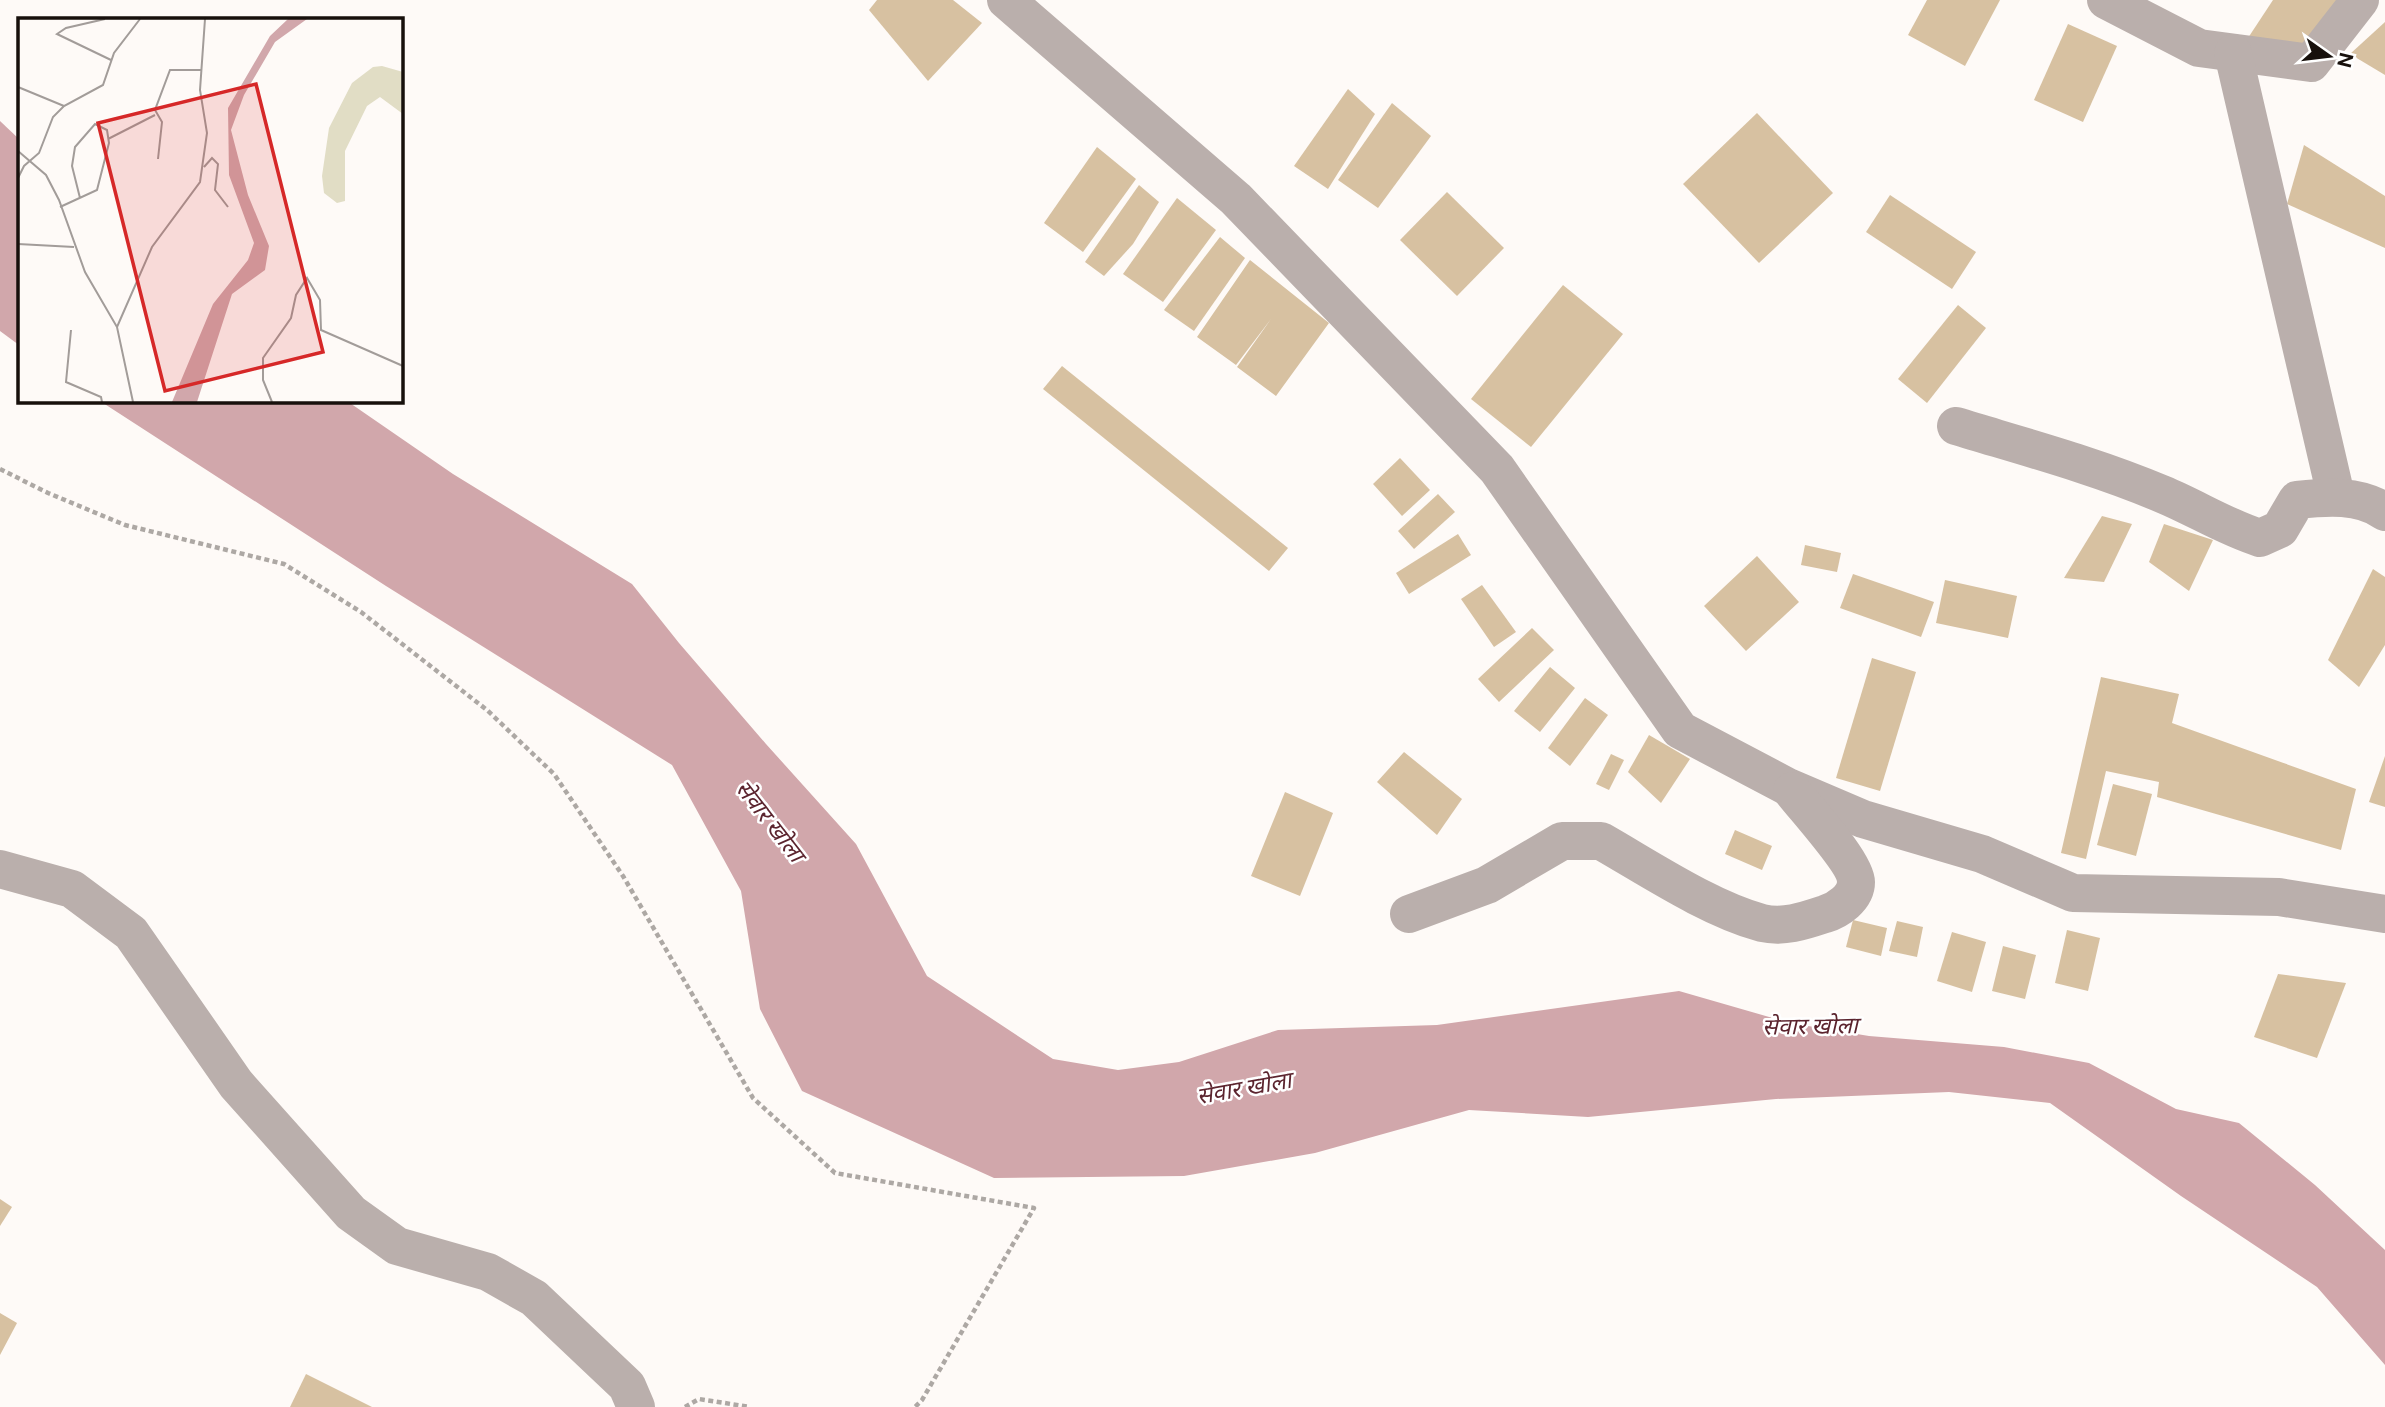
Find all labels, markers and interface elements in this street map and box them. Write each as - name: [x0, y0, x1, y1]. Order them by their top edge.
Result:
- inset map: [18, 18, 402, 402]
- north arrow: [2294, 21, 2364, 91]
- text: N: [2333, 50, 2358, 70]
- water label: सेवार खोला: [730, 775, 813, 870]
- water label: सेवार खोला: [1762, 1011, 1862, 1040]
- water label: सेवार खोला: [1194, 1065, 1297, 1109]

